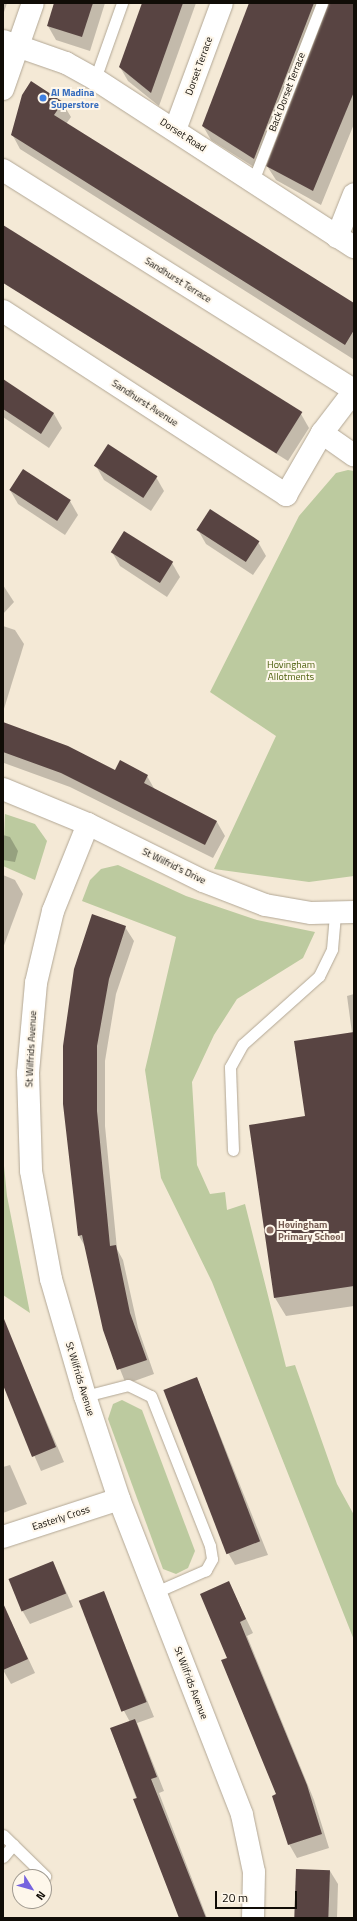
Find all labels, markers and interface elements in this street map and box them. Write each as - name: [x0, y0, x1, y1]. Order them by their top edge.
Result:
- street label: Dorset Terrace: [183, 35, 215, 97]
- street label: Back Dorset Terrace: [266, 51, 308, 133]
- place label: Al Madina Superstore: [51, 86, 99, 110]
- marker: Al Madina Superstore: [38, 93, 48, 103]
- street label: Dorset Road: [158, 116, 208, 154]
- street label: Sandhurst Terrace: [142, 255, 214, 305]
- street label: Sandhurst Avenue: [109, 377, 181, 429]
- park label: Hovingham Allotments: [267, 658, 315, 682]
- street label: St Wilfrid's Drive: [140, 845, 208, 887]
- street label: St Wilfrids Avenue: [23, 1010, 39, 1088]
- place label: Hovingham Primary School: [278, 1218, 343, 1242]
- marker: Hovingham Primary School: [265, 1225, 275, 1235]
- street label: St Wilfrids Avenue: [63, 1341, 97, 1417]
- street label: Easterly Cross: [31, 1503, 91, 1533]
- street label: St Wilfrids Avenue: [172, 1645, 210, 1721]
- north arrow: [12, 1869, 52, 1909]
- scale bar: [217, 1883, 299, 1909]
- text: N: [32, 1888, 49, 1903]
- text: 20 m: [222, 1888, 248, 1907]

